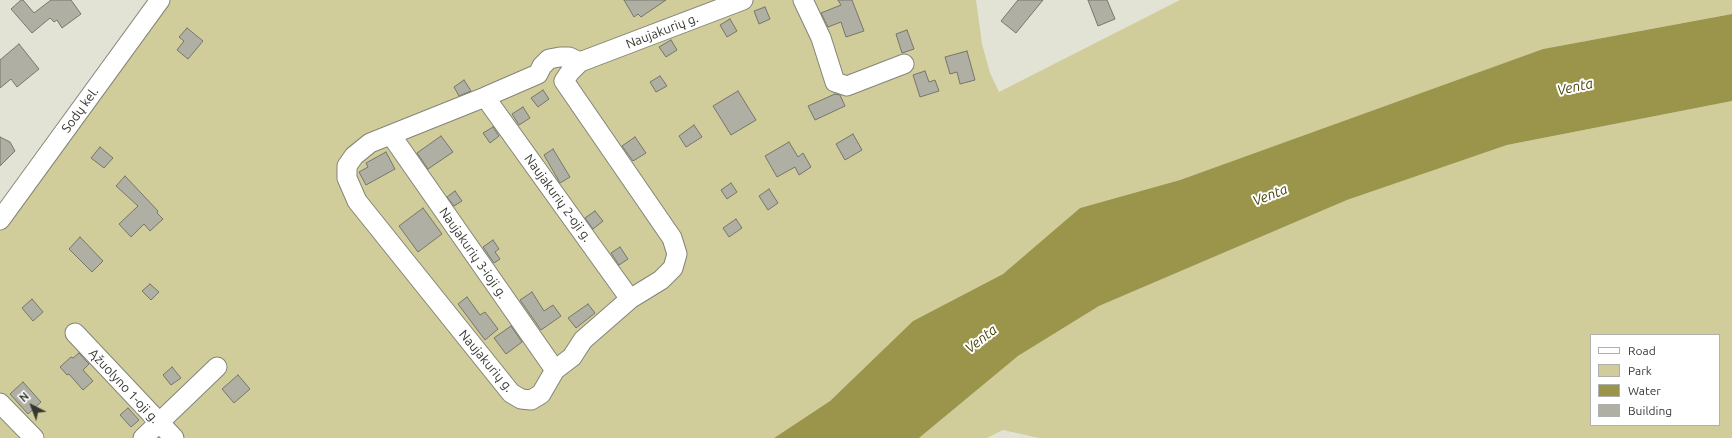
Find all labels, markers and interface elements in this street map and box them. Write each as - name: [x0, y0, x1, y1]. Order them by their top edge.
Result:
- street label: Naujakurių g.: [624, 10, 700, 52]
- water label: Venta: [1556, 75, 1594, 99]
- street label: Sodų kel.: [58, 84, 102, 136]
- street label: Naujakurių 2-oji g.: [521, 151, 595, 245]
- water label: Venta: [1250, 180, 1290, 210]
- street label: Naujakurių 3-ioji g.: [436, 204, 510, 302]
- water label: Venta: [962, 321, 1000, 357]
- street label: Naujakurių g.: [455, 327, 517, 395]
- legend: [1590, 334, 1720, 426]
- text: Road: [1628, 344, 1656, 357]
- street label: Ąžuolyno 1-oji g.: [86, 346, 162, 426]
- text: Park: [1628, 364, 1652, 377]
- text: Water: [1628, 384, 1661, 397]
- north arrow: [12, 386, 52, 426]
- text: N: [17, 390, 31, 404]
- text: Building: [1628, 404, 1672, 417]

